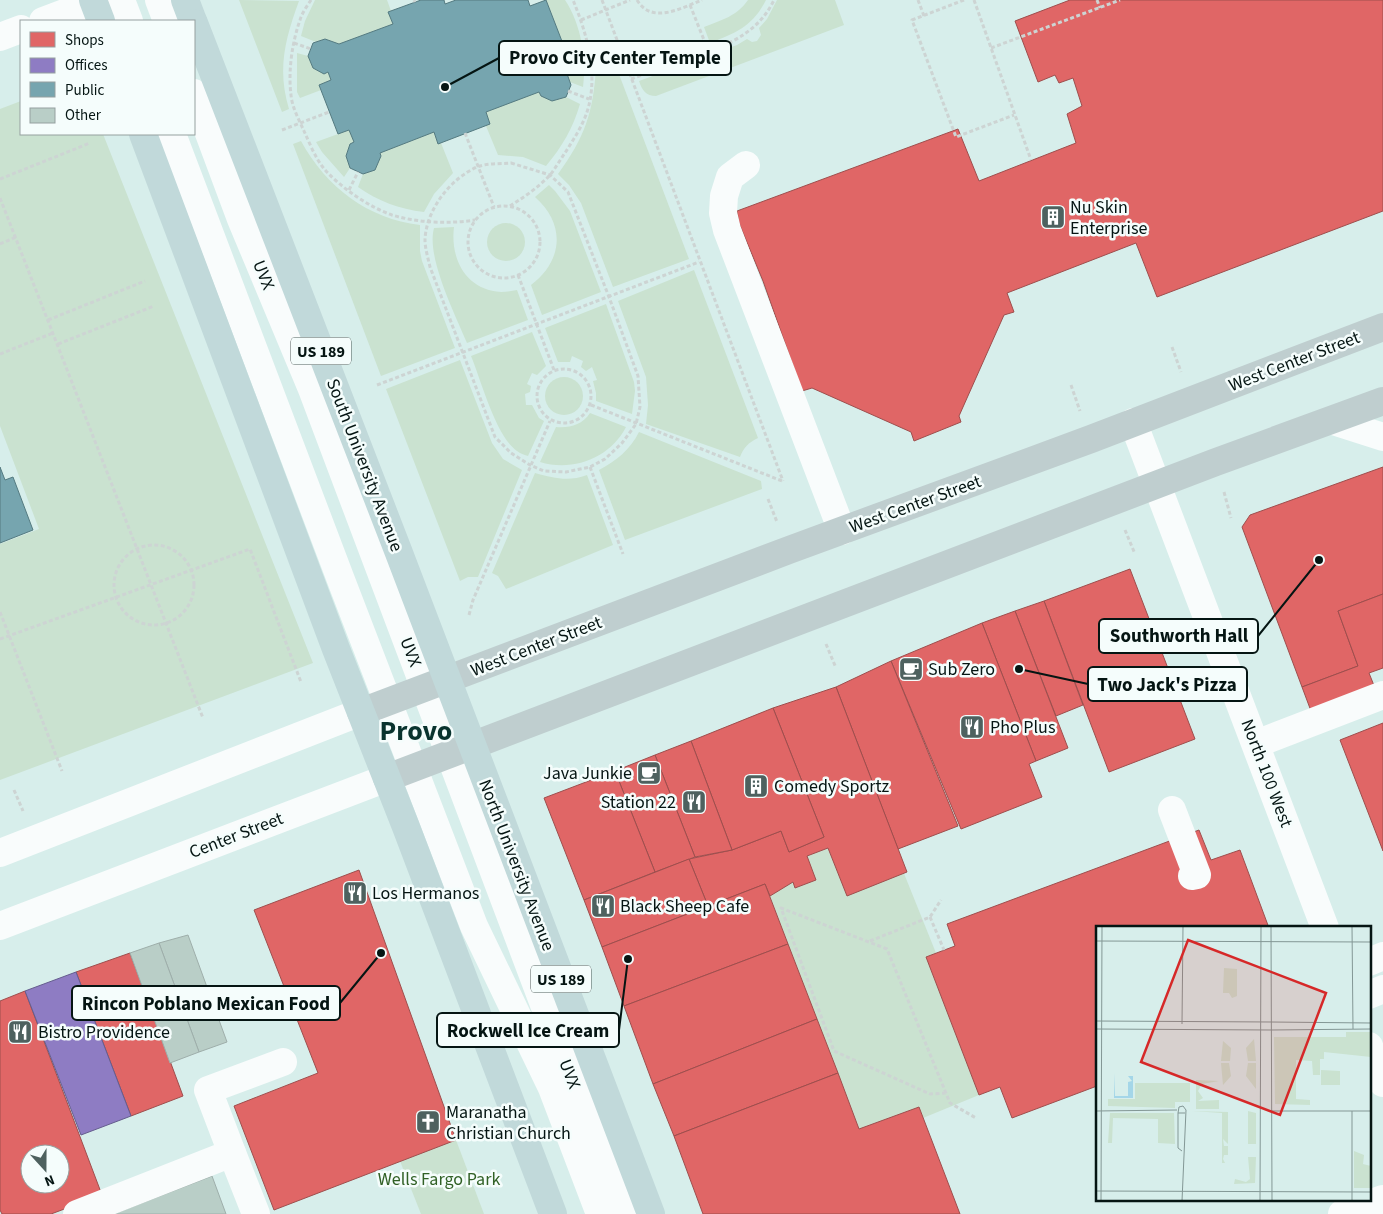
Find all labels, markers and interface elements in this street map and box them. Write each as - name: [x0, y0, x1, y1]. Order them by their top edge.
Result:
- legend: [20, 20, 195, 135]
- text: Shops: [65, 30, 104, 51]
- callout: Provo City Center Temple: [499, 41, 731, 75]
- text: Provo City Center Temple: [509, 45, 721, 72]
- text: Offices: [65, 55, 108, 76]
- text: Public: [65, 80, 104, 101]
- text: Other: [65, 105, 102, 126]
- place label: Nu Skin Enterprise: [1070, 195, 1148, 241]
- building icon: Nu Skin Enterprise: [1040, 204, 1066, 230]
- street label: UVX: [246, 257, 281, 294]
- street label: West Center Street: [1225, 325, 1363, 398]
- road number: US 189: [291, 338, 351, 364]
- street label: South University Avenue: [320, 375, 409, 555]
- street label: West Center Street: [846, 469, 985, 540]
- street label: West Center Street: [467, 610, 605, 683]
- callout: Southworth Hall: [1099, 619, 1258, 653]
- text: Southworth Hall: [1110, 623, 1249, 650]
- street label: UVX: [393, 634, 428, 671]
- cafe icon: Sub Zero: [898, 656, 924, 682]
- place label: Sub Zero: [928, 657, 995, 682]
- callout: Two Jack's Pizza: [1088, 667, 1247, 701]
- text: Two Jack's Pizza: [1097, 672, 1237, 699]
- district label: Provo: [380, 711, 452, 751]
- restaurant icon: Pho Plus: [959, 714, 985, 740]
- place label: Pho Plus: [990, 715, 1055, 740]
- street label: North 100 West: [1234, 716, 1299, 831]
- cafe icon: Java Junkie: [636, 760, 662, 786]
- place label: Java Junkie: [543, 761, 632, 786]
- building icon: Comedy Sportz: [743, 773, 769, 799]
- place label: Comedy Sportz: [774, 774, 890, 799]
- street label: North University Avenue: [472, 776, 561, 955]
- restaurant icon: Station 22: [681, 789, 707, 815]
- place label: Station 22: [601, 790, 676, 815]
- street label: Center Street: [186, 806, 287, 865]
- restaurant icon: Los Hermanos: [342, 880, 368, 906]
- place label: Los Hermanos: [372, 881, 479, 906]
- restaurant icon: Black Sheep Cafe: [590, 893, 616, 919]
- place label: Black Sheep Cafe: [620, 894, 749, 919]
- inset map: [1096, 926, 1370, 1202]
- road number: US 189: [531, 966, 591, 992]
- callout: Rincon Poblano Mexican Food: [72, 986, 340, 1020]
- text: Rincon Poblano Mexican Food: [82, 991, 330, 1018]
- callout: Rockwell Ice Cream: [437, 1013, 619, 1047]
- text: Rockwell Ice Cream: [447, 1018, 609, 1045]
- restaurant icon: Bistro Providence: [7, 1019, 33, 1045]
- place label: Bistro Providence: [38, 1020, 170, 1045]
- street label: UVX: [552, 1056, 587, 1093]
- place label: Maranatha Christian Church: [446, 1100, 571, 1146]
- church icon: Maranatha Christian Church: [415, 1109, 441, 1135]
- north arrow: [20, 1144, 70, 1194]
- park label: Wells Fargo Park: [378, 1167, 500, 1192]
- text: N: [41, 1169, 57, 1191]

